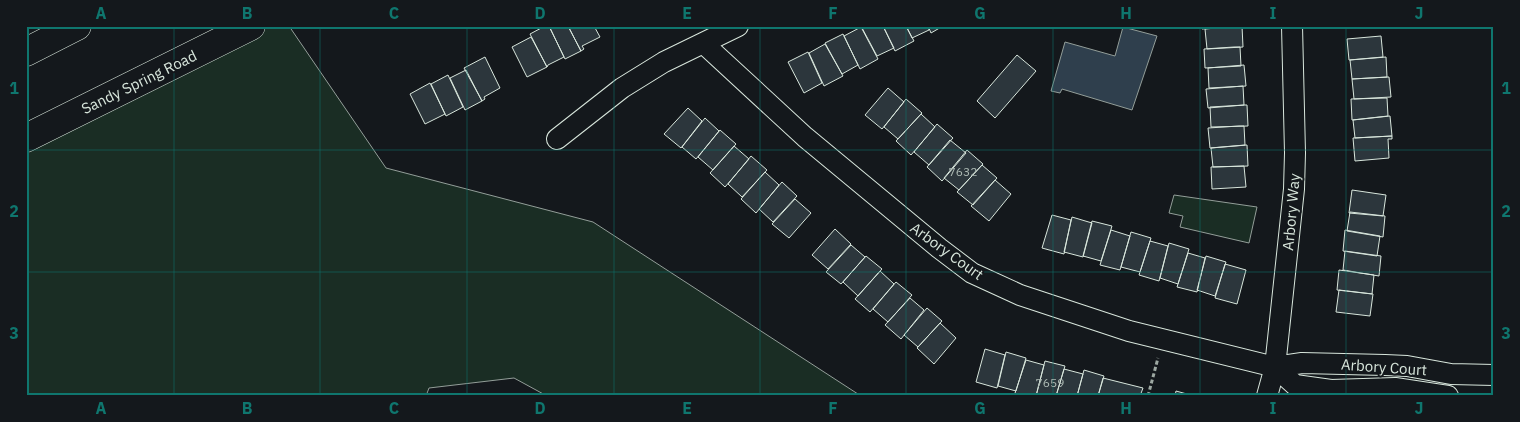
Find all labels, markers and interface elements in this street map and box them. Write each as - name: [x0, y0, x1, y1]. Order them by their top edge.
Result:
- text: A: [96, 3, 107, 23]
- text: B: [242, 3, 253, 23]
- text: C: [389, 3, 399, 23]
- text: D: [534, 3, 546, 23]
- text: E: [682, 3, 692, 23]
- text: F: [828, 3, 838, 23]
- text: G: [974, 3, 986, 23]
- text: H: [1120, 3, 1132, 23]
- text: I: [1270, 3, 1277, 23]
- text: J: [1415, 3, 1423, 23]
- street label: Sandy Spring Road: [78, 46, 200, 118]
- text: 1: [9, 78, 19, 98]
- text: 1: [1501, 78, 1511, 98]
- house number: 7632: [949, 164, 977, 179]
- street label: Arbory Way: [1278, 172, 1304, 251]
- text: 2: [9, 201, 19, 221]
- text: 2: [1501, 201, 1511, 221]
- street label: Arbory Court: [907, 218, 987, 284]
- text: 3: [9, 323, 19, 343]
- text: 3: [1501, 323, 1511, 343]
- street label: Arbory Court: [1340, 355, 1428, 379]
- house number: 7659: [1036, 375, 1064, 390]
- text: A: [96, 398, 107, 418]
- text: B: [242, 398, 253, 418]
- text: C: [389, 398, 399, 418]
- text: D: [534, 398, 546, 418]
- text: E: [682, 398, 692, 418]
- text: F: [828, 398, 838, 418]
- text: G: [974, 398, 986, 418]
- text: H: [1120, 398, 1132, 418]
- text: I: [1270, 398, 1277, 418]
- text: J: [1415, 398, 1423, 418]

